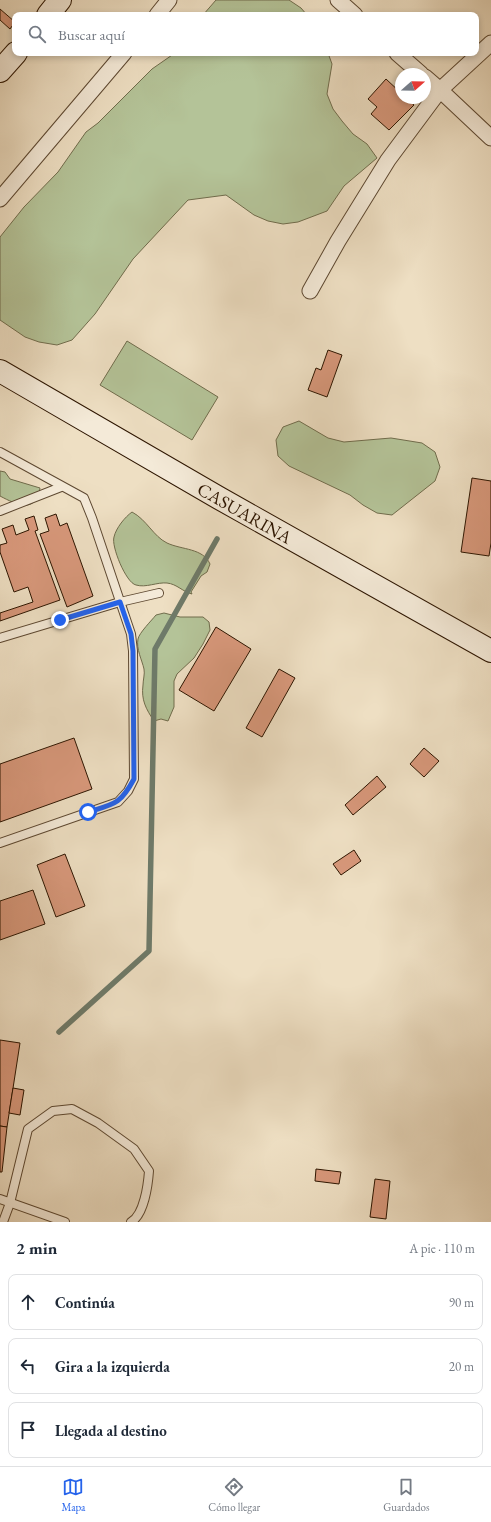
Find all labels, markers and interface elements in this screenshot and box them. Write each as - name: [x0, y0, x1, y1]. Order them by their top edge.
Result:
- search box: [12, 12, 479, 56]
- icon: search: [26, 23, 48, 45]
- text: Buscar aquí: [58, 25, 125, 44]
- north arrow: [395, 68, 431, 104]
- street label: CASUARINA: [194, 477, 297, 549]
- route end: [51, 611, 69, 629]
- route start: [79, 803, 97, 821]
- text: 2 min: [16, 1237, 57, 1259]
- text: A pie · 110 m: [409, 1240, 475, 1257]
- icon: ahead: [17, 1291, 39, 1313]
- text: Continúa: [55, 1293, 115, 1312]
- text: 90 m: [449, 1294, 474, 1311]
- icon: left: [17, 1355, 39, 1377]
- text: Gira a la izquierda: [55, 1357, 170, 1376]
- text: 20 m: [449, 1358, 474, 1375]
- icon: arrive: [17, 1419, 39, 1441]
- text: Llegada al destino: [55, 1421, 167, 1440]
- tab: Mapa: [61, 1476, 85, 1514]
- tab: Cómo llegar: [208, 1476, 260, 1514]
- tab: Guardados: [383, 1476, 430, 1514]

